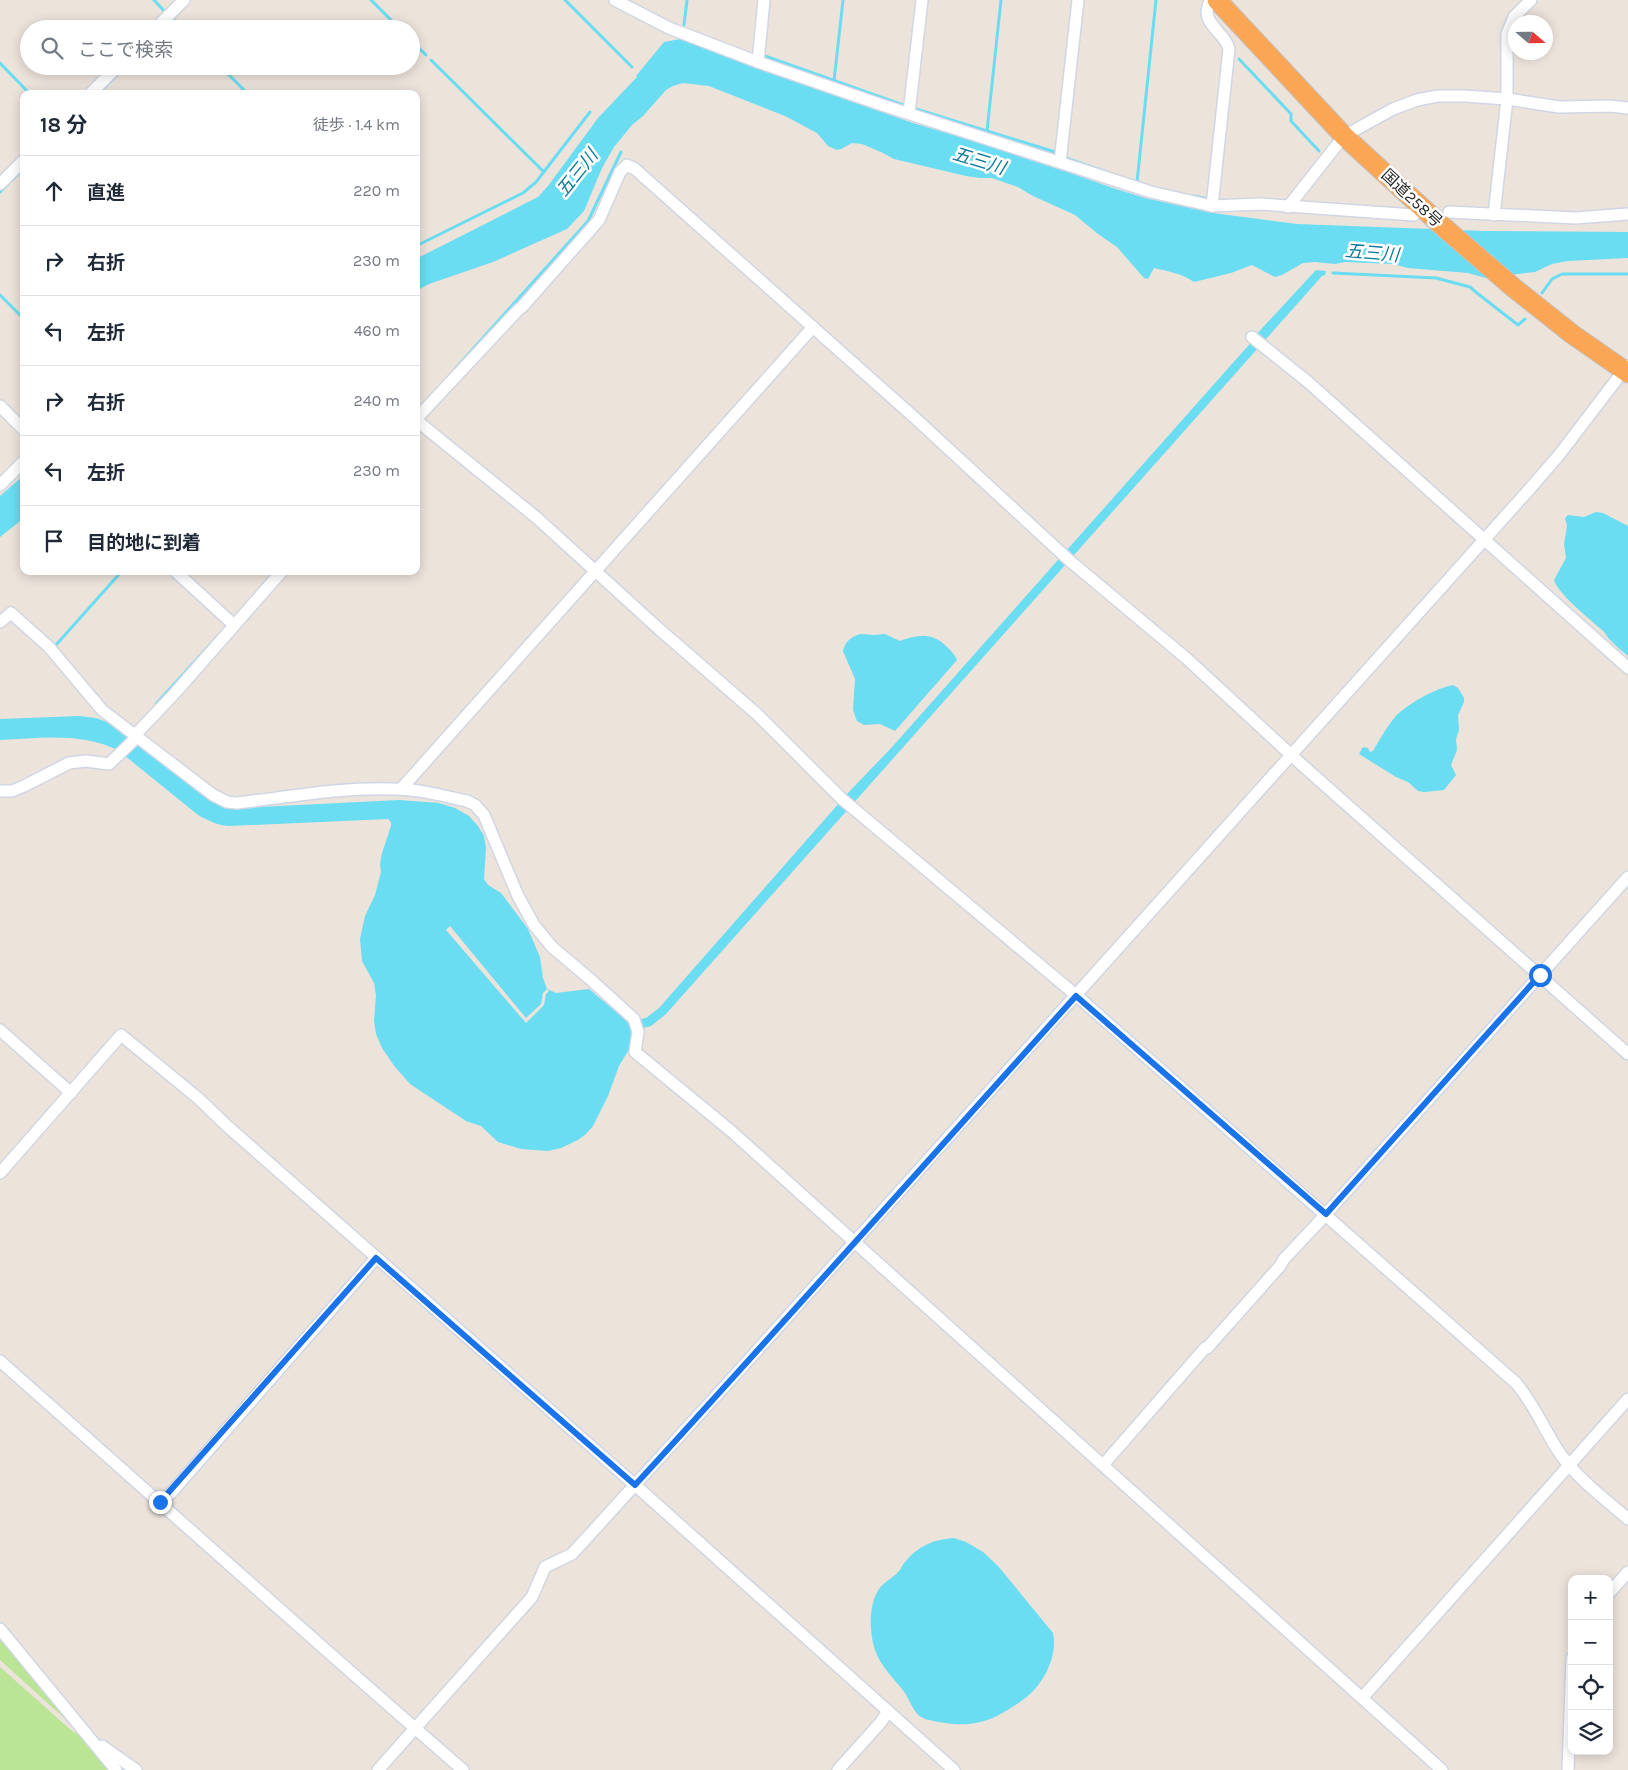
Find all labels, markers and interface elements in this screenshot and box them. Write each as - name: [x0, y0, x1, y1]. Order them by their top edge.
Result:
- north arrow: [1508, 15, 1553, 60]
- search box: [20, 20, 420, 75]
- icon: search: [38, 34, 66, 62]
- text: ここで検索: [78, 39, 173, 61]
- text: 18 分: [40, 113, 87, 137]
- text: 徒歩 · 1.4 km: [313, 115, 400, 134]
- water label: 五三川: [950, 143, 1010, 180]
- water label: 五三川: [551, 144, 604, 201]
- street label: 国道258号: [1378, 165, 1446, 231]
- icon: ahead: [40, 177, 68, 205]
- text: 220 m: [353, 181, 400, 200]
- text: 直進: [87, 182, 125, 204]
- water label: 五三川: [1344, 240, 1402, 266]
- icon: right: [40, 247, 68, 275]
- text: 230 m: [353, 251, 400, 270]
- text: 右折: [87, 252, 125, 274]
- icon: left: [40, 317, 68, 345]
- text: 460 m: [354, 321, 400, 340]
- text: 左折: [87, 322, 125, 344]
- icon: right: [40, 387, 68, 415]
- text: 240 m: [354, 391, 400, 410]
- text: 右折: [87, 392, 125, 414]
- icon: left: [40, 457, 68, 485]
- text: 230 m: [353, 461, 400, 480]
- text: 左折: [87, 462, 125, 484]
- icon: arrive: [40, 527, 68, 555]
- text: 目的地に到着: [87, 532, 201, 554]
- route start: [1529, 964, 1552, 987]
- route end: [149, 1491, 172, 1514]
- map controls: [1568, 1575, 1613, 1755]
- button: +: [1568, 1575, 1613, 1620]
- button: −: [1568, 1620, 1613, 1665]
- button: locate: [1568, 1665, 1613, 1710]
- button: layers: [1568, 1710, 1613, 1755]

